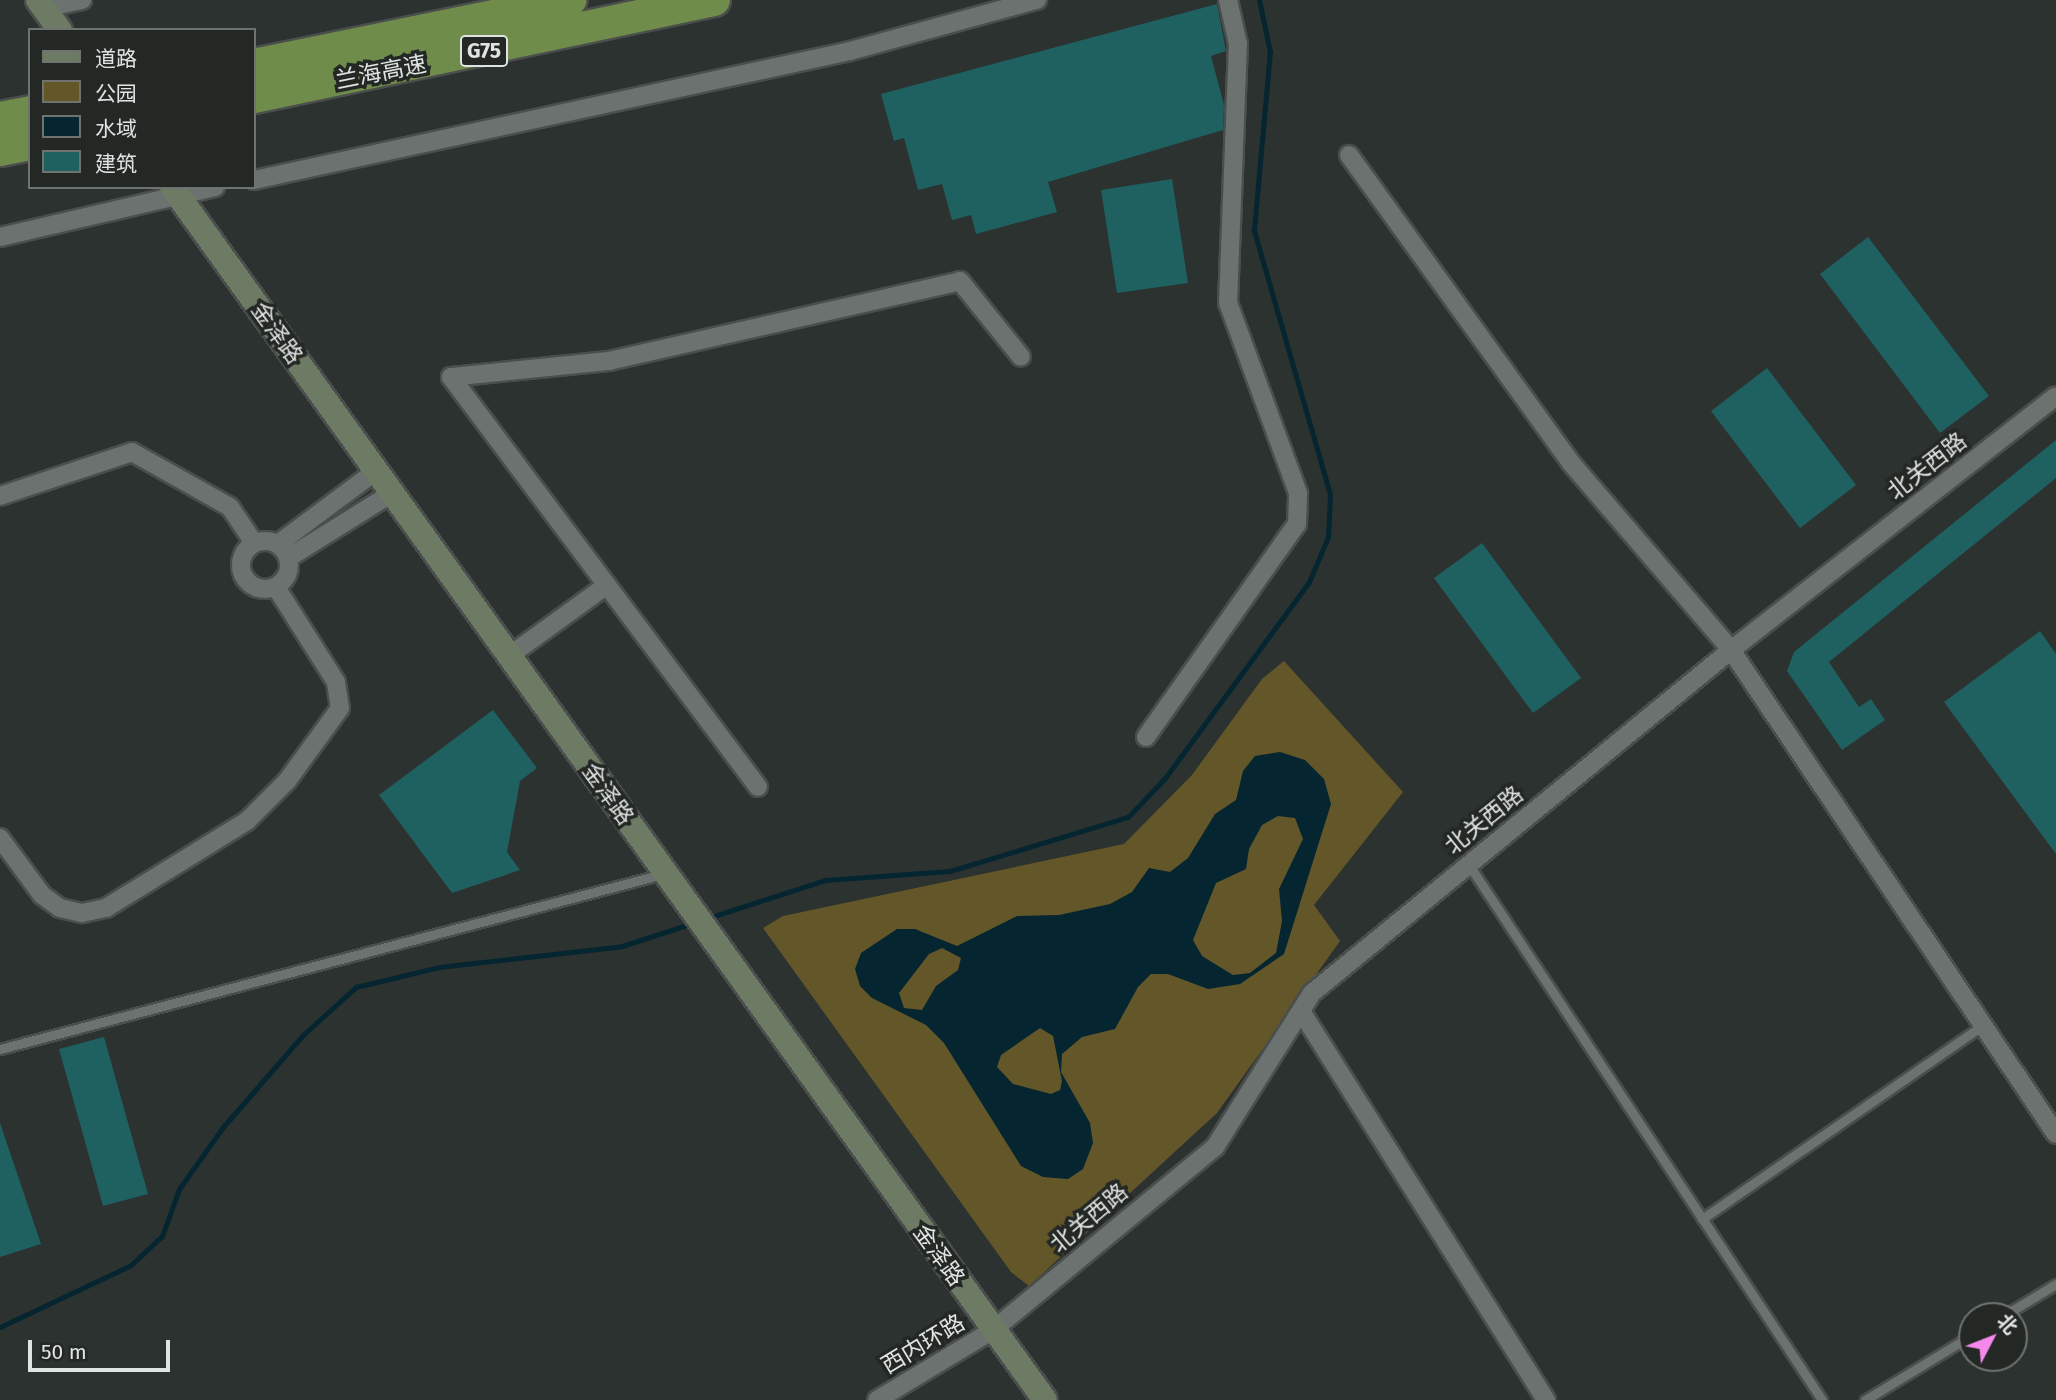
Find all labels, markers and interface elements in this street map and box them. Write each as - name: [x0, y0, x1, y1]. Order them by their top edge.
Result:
- legend: [28, 28, 256, 189]
- road number: G75: [460, 34, 508, 68]
- text: 道路: [95, 46, 137, 72]
- street label: 兰海高速: [333, 50, 429, 94]
- text: 公园: [95, 81, 137, 107]
- text: 水域: [95, 116, 137, 142]
- text: 建筑: [95, 151, 137, 177]
- street label: 金泽路: [246, 297, 308, 369]
- street label: 北关西路: [1882, 427, 1972, 505]
- street label: 金泽路: [577, 758, 639, 830]
- street label: 北关西路: [1440, 780, 1528, 860]
- street label: 北关西路: [1045, 1178, 1133, 1258]
- street label: 金泽路: [908, 1219, 970, 1291]
- north arrow: [1958, 1302, 2028, 1372]
- street label: 西内环路: [876, 1308, 970, 1380]
- text: 北: [1993, 1309, 2022, 1339]
- scale bar: [32, 1326, 173, 1370]
- text: 50 m: [41, 1339, 87, 1365]

